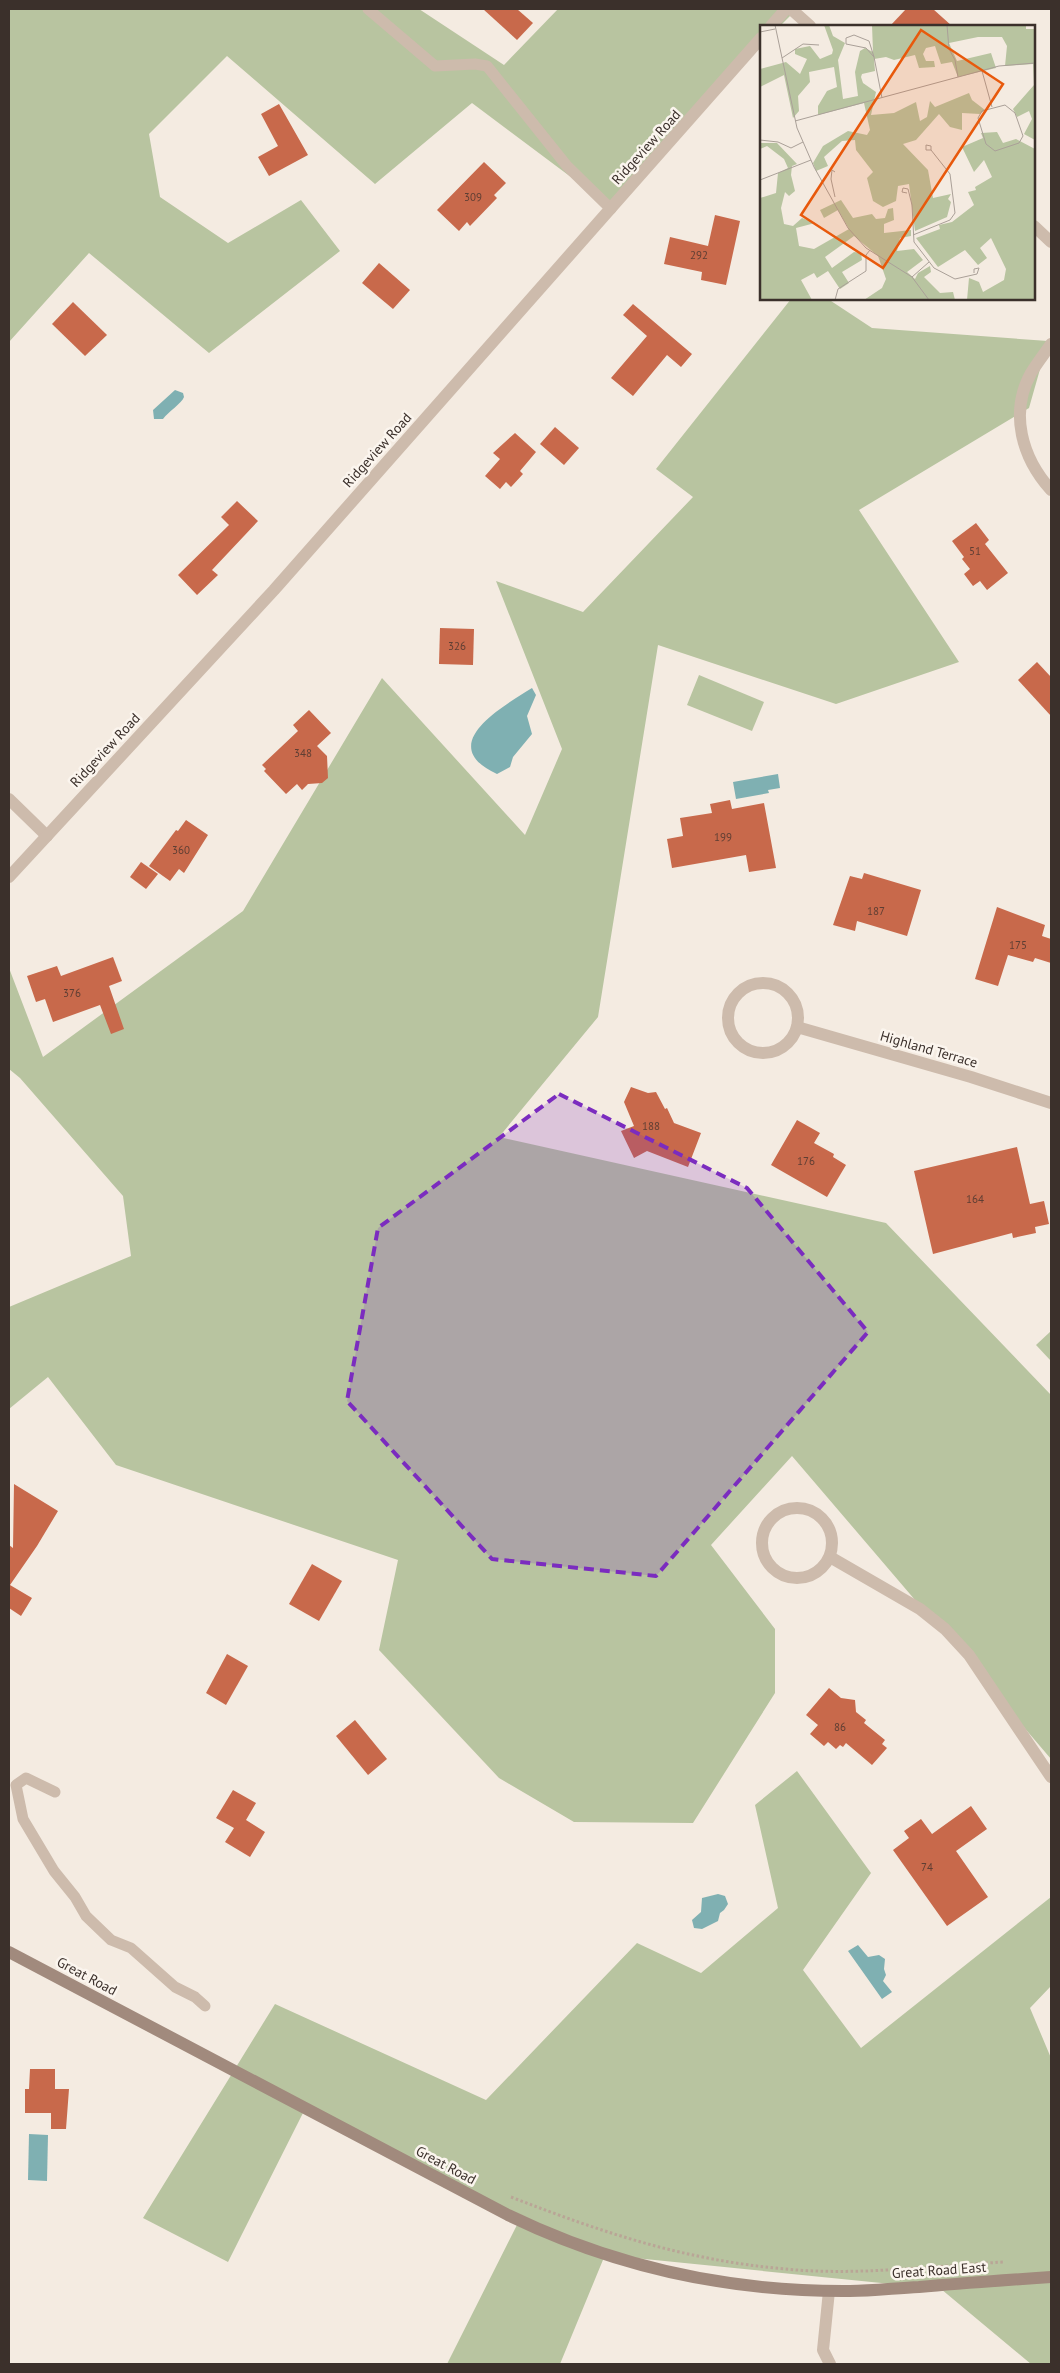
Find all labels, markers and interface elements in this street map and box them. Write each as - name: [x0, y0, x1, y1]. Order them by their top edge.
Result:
- inset map: [760, 25, 1035, 300]
- street label: Ridgeview Road: [608, 106, 684, 188]
- house number: 309: [464, 190, 482, 204]
- house number: 292: [690, 248, 708, 262]
- street label: Ridgeview Road: [339, 409, 415, 491]
- house number: 51: [969, 544, 981, 558]
- house number: 326: [448, 639, 466, 653]
- street label: Ridgeview Road: [66, 709, 144, 791]
- house number: 348: [294, 746, 312, 760]
- house number: 199: [714, 830, 732, 844]
- house number: 360: [172, 843, 190, 857]
- house number: 187: [867, 904, 885, 918]
- house number: 175: [1009, 938, 1027, 952]
- house number: 376: [63, 986, 81, 1000]
- street label: Highland Terrace: [878, 1026, 980, 1072]
- house number: 188: [642, 1119, 660, 1133]
- house number: 176: [797, 1154, 815, 1168]
- house number: 164: [966, 1192, 984, 1206]
- house number: 86: [834, 1720, 846, 1734]
- house number: 74: [921, 1860, 933, 1874]
- street label: Great Road: [54, 1953, 120, 1999]
- street label: Great Road: [413, 2142, 479, 2188]
- street label: Great Road East: [891, 2258, 987, 2282]

